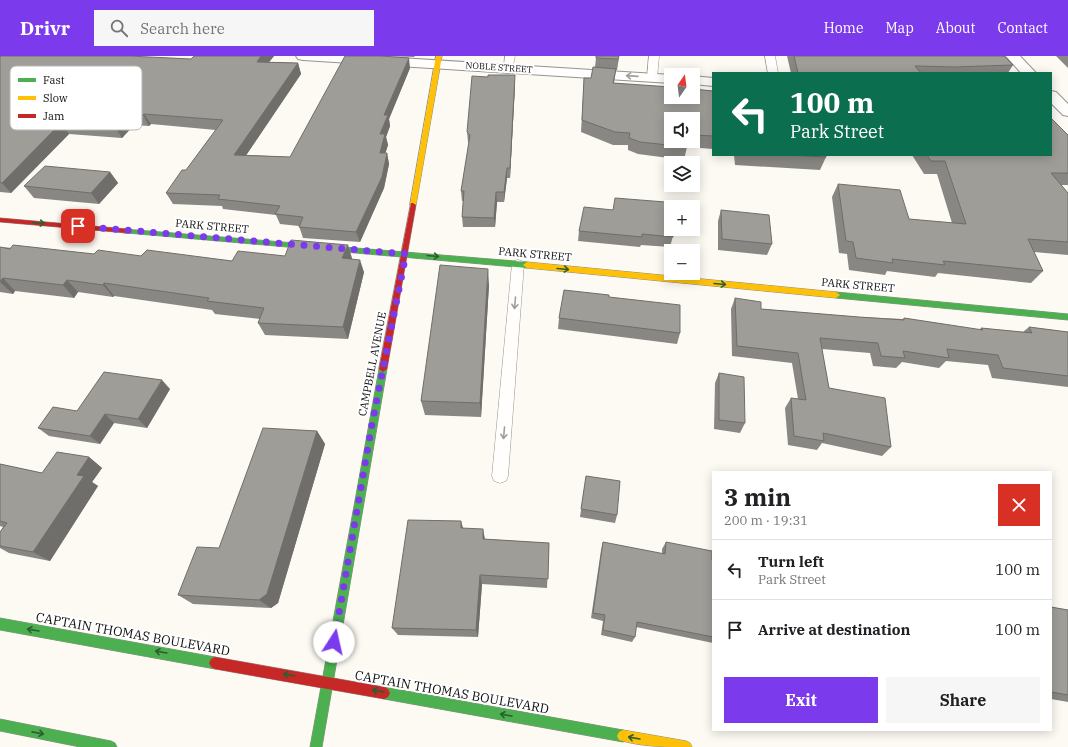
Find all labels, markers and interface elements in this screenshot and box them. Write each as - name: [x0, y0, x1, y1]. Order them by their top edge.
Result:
- search box: [94, 10, 374, 46]
- text: Drivr: [20, 16, 70, 40]
- icon: search: [108, 17, 130, 39]
- text: Search here: [140, 19, 225, 38]
- text: Home: [824, 19, 863, 37]
- text: Map: [885, 19, 914, 37]
- text: About: [936, 19, 975, 37]
- text: Contact: [997, 19, 1048, 37]
- street label: NOBLE STREET: [465, 59, 533, 75]
- legend: [10, 66, 142, 130]
- north arrow: [664, 68, 700, 104]
- map controls: [664, 68, 700, 280]
- text: Fast: [43, 73, 65, 87]
- one-way arrow: [626, 73, 639, 80]
- text: 100 m: [790, 84, 874, 121]
- icon: left: [724, 88, 776, 140]
- text: Slow: [43, 91, 68, 105]
- text: Jam: [43, 109, 65, 123]
- button: sound: [664, 112, 700, 148]
- text: Park Street: [790, 120, 884, 143]
- button: layers: [664, 156, 700, 192]
- button: +: [664, 200, 700, 236]
- pin: [61, 209, 95, 243]
- icon: arrive: [67, 215, 89, 237]
- street label: PARK STREET: [175, 216, 249, 236]
- one-way arrow: [32, 219, 45, 227]
- street label: PARK STREET: [498, 244, 572, 264]
- button: −: [664, 244, 700, 280]
- one-way arrow: [427, 253, 440, 260]
- one-way arrow: [556, 265, 569, 272]
- street label: PARK STREET: [821, 275, 895, 295]
- one-way arrow: [713, 280, 726, 287]
- one-way arrow: [511, 296, 519, 309]
- street label: CAMPBELL AVENUE: [355, 311, 389, 417]
- one-way arrow: [500, 426, 507, 439]
- text: 3 min: [724, 481, 791, 513]
- button: close: [998, 484, 1040, 526]
- text: 200 m · 19:31: [724, 512, 808, 529]
- text: Turn left: [758, 552, 824, 571]
- icon: left: [724, 559, 746, 581]
- text: 100 m: [995, 560, 1040, 579]
- text: Park Street: [758, 571, 826, 588]
- street label: CAPTAIN THOMAS BOULEVARD: [35, 609, 231, 659]
- icon: arrive: [724, 619, 746, 641]
- text: Arrive at destination: [758, 620, 910, 639]
- text: 100 m: [995, 620, 1040, 639]
- position arrow: [313, 621, 355, 663]
- one-way arrow: [27, 625, 40, 633]
- one-way arrow: [155, 648, 168, 656]
- street label: CAPTAIN THOMAS BOULEVARD: [354, 667, 550, 717]
- one-way arrow: [283, 671, 296, 679]
- button: Exit: [724, 677, 878, 723]
- button: Share: [886, 677, 1040, 723]
- one-way arrow: [372, 687, 385, 695]
- one-way arrow: [500, 711, 513, 719]
- one-way arrow: [31, 729, 44, 737]
- one-way arrow: [628, 733, 641, 741]

